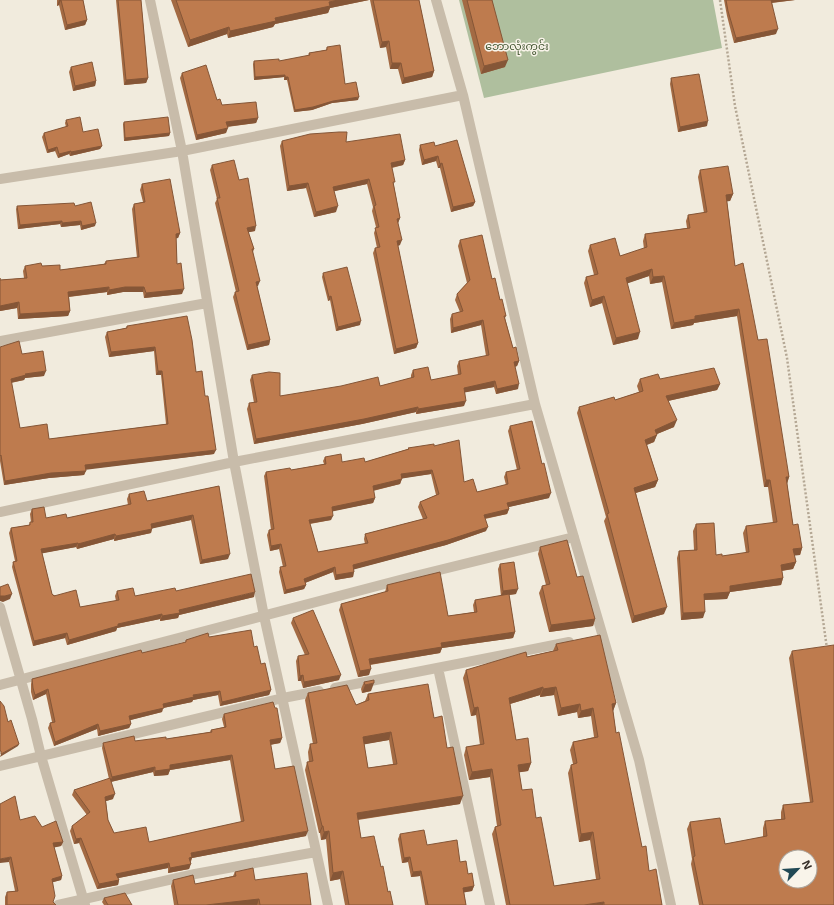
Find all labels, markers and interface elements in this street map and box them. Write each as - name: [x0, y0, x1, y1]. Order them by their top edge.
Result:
- park label: ဘောလုံးကွင်း: [485, 38, 549, 55]
- north arrow: [778, 849, 818, 889]
- text: N: [799, 857, 816, 872]

